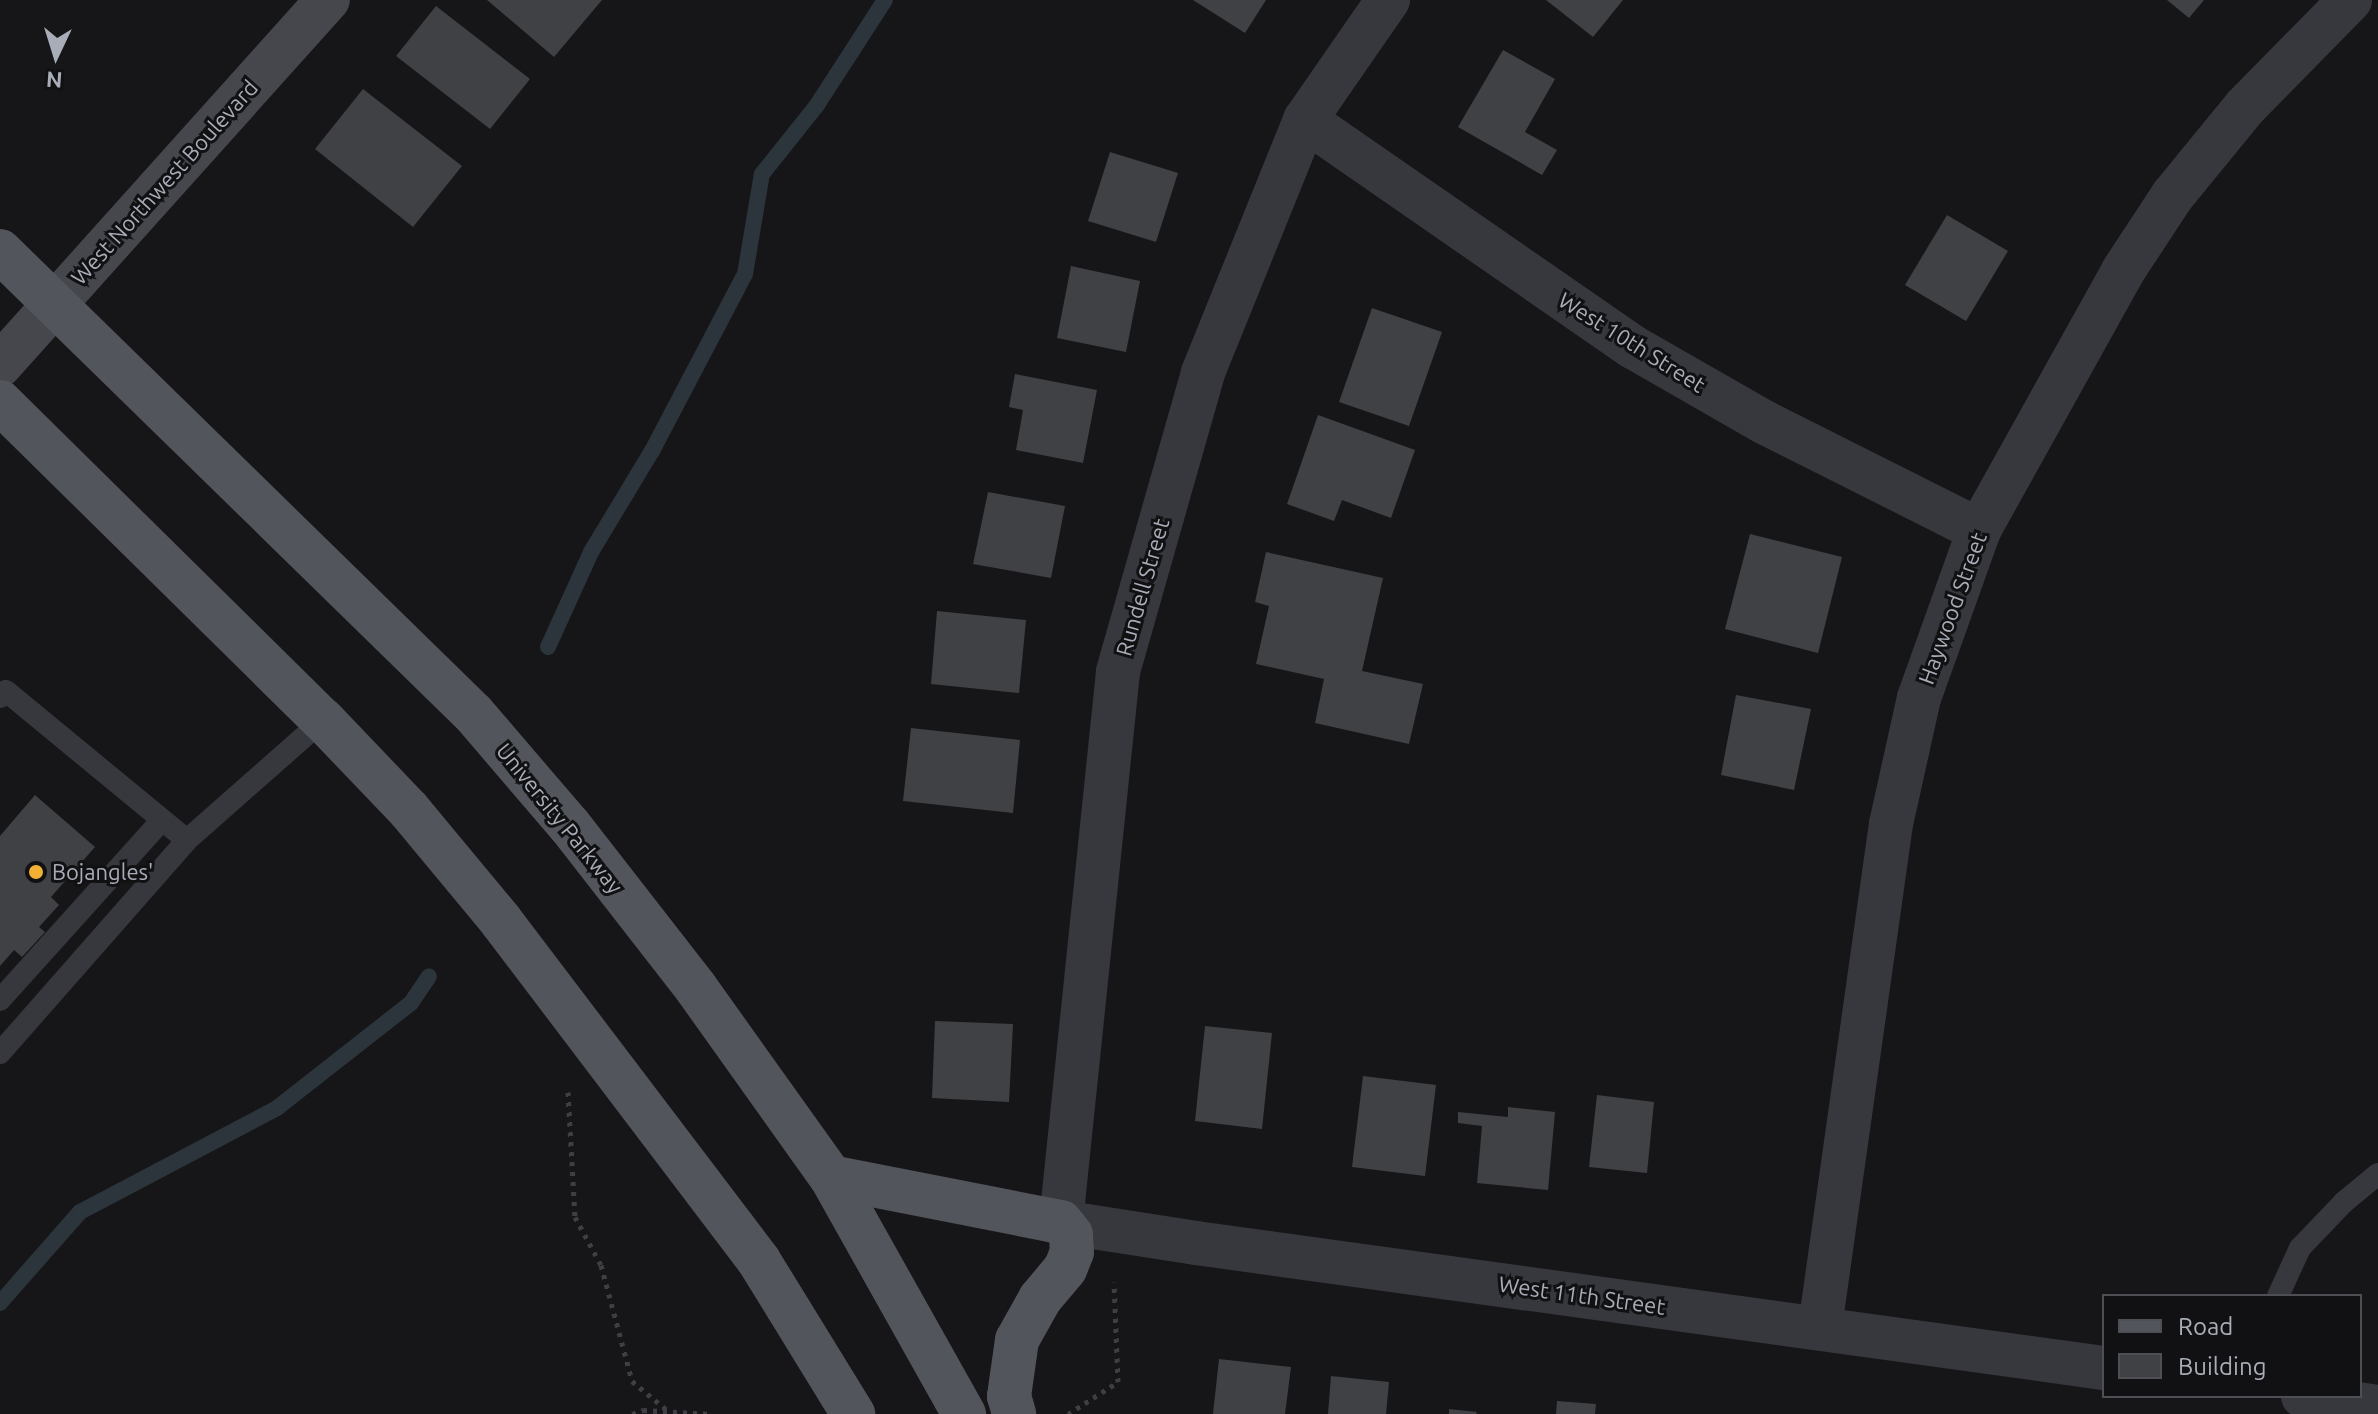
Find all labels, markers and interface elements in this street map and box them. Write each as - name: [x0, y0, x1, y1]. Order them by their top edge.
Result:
- north arrow: [16, 16, 96, 96]
- text: N: [45, 67, 63, 93]
- street label: West Northwest Boulevard: [65, 74, 263, 290]
- street label: West 10th Street: [1554, 286, 1710, 398]
- street label: Rundell Street: [1110, 515, 1174, 659]
- street label: Haywood Street: [1912, 528, 1992, 688]
- street label: University Parkway: [491, 737, 629, 899]
- place label: Bojangles': [52, 859, 153, 885]
- marker: Bojangles': [27, 863, 45, 881]
- street label: West 11th Street: [1497, 1270, 1667, 1320]
- legend: [2102, 1294, 2362, 1398]
- text: Road: [2178, 1313, 2233, 1340]
- text: Building: [2178, 1353, 2266, 1380]

